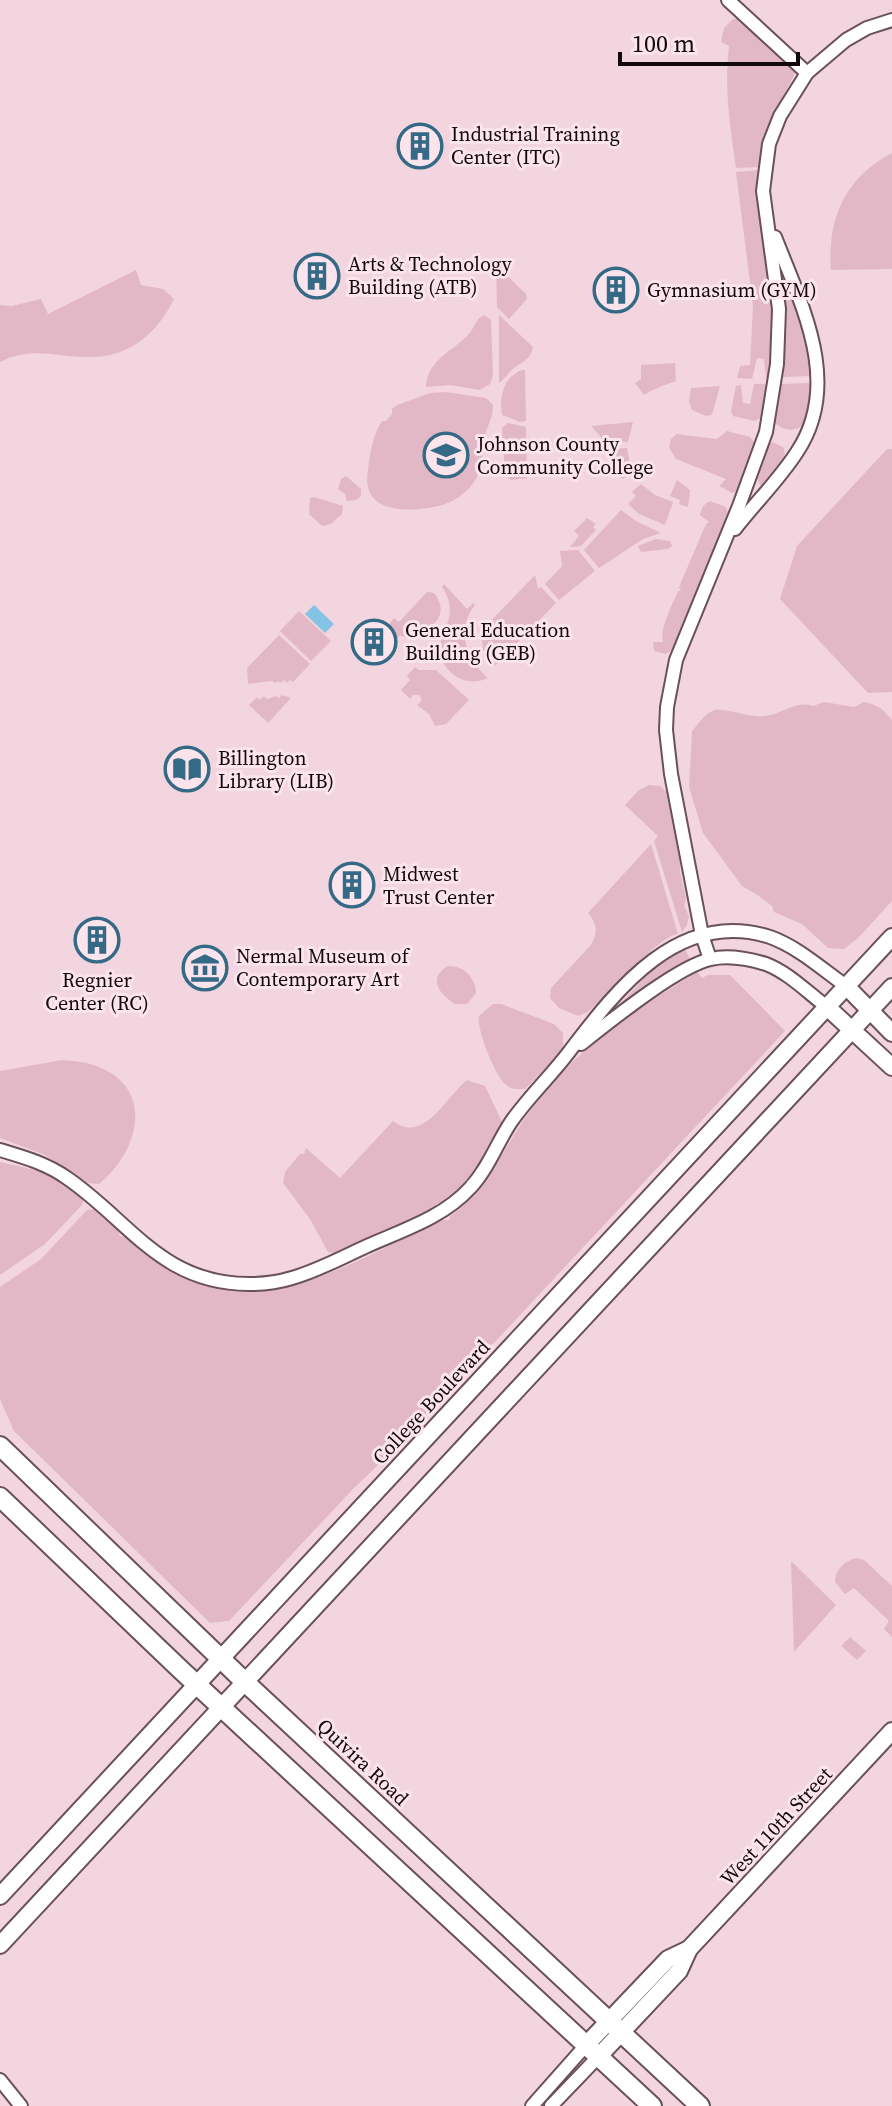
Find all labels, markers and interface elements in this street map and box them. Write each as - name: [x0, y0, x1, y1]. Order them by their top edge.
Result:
- scale bar: [620, 16, 798, 66]
- text: 100 m: [632, 27, 695, 60]
- place label: Industrial Training Center (ITC): [451, 120, 620, 171]
- building icon: Industrial Training Center (ITC): [396, 122, 444, 170]
- place label: Arts & Technology Building (ATB): [348, 250, 512, 301]
- building icon: Arts & Technology Building (ATB): [293, 252, 341, 300]
- building icon: Gymnasium (GYM): [592, 266, 640, 314]
- place label: Gymnasium (GYM): [647, 276, 817, 304]
- place label: Johnson County Community College: [476, 430, 654, 481]
- school or university icon: Johnson County Community College: [422, 431, 470, 479]
- place label: General Education Building (GEB): [405, 616, 570, 667]
- building icon: General Education Building (GEB): [350, 618, 398, 666]
- place label: Billington Library (LIB): [218, 744, 334, 795]
- library icon: Billington Library (LIB): [163, 745, 211, 793]
- place label: Midwest Trust Center: [383, 860, 495, 911]
- building icon: Midwest Trust Center: [328, 861, 376, 909]
- building icon: Regnier Center (RC): [73, 916, 121, 964]
- place label: Nermal Museum of Contemporary Art: [236, 942, 410, 993]
- museum icon: Nermal Museum of Contemporary Art: [181, 944, 229, 992]
- place label: Regnier Center (RC): [45, 966, 149, 1017]
- street label: College Boulevard: [366, 1333, 497, 1470]
- street label: Quivira Road: [311, 1712, 415, 1812]
- street label: West 110th Street: [714, 1760, 839, 1891]

